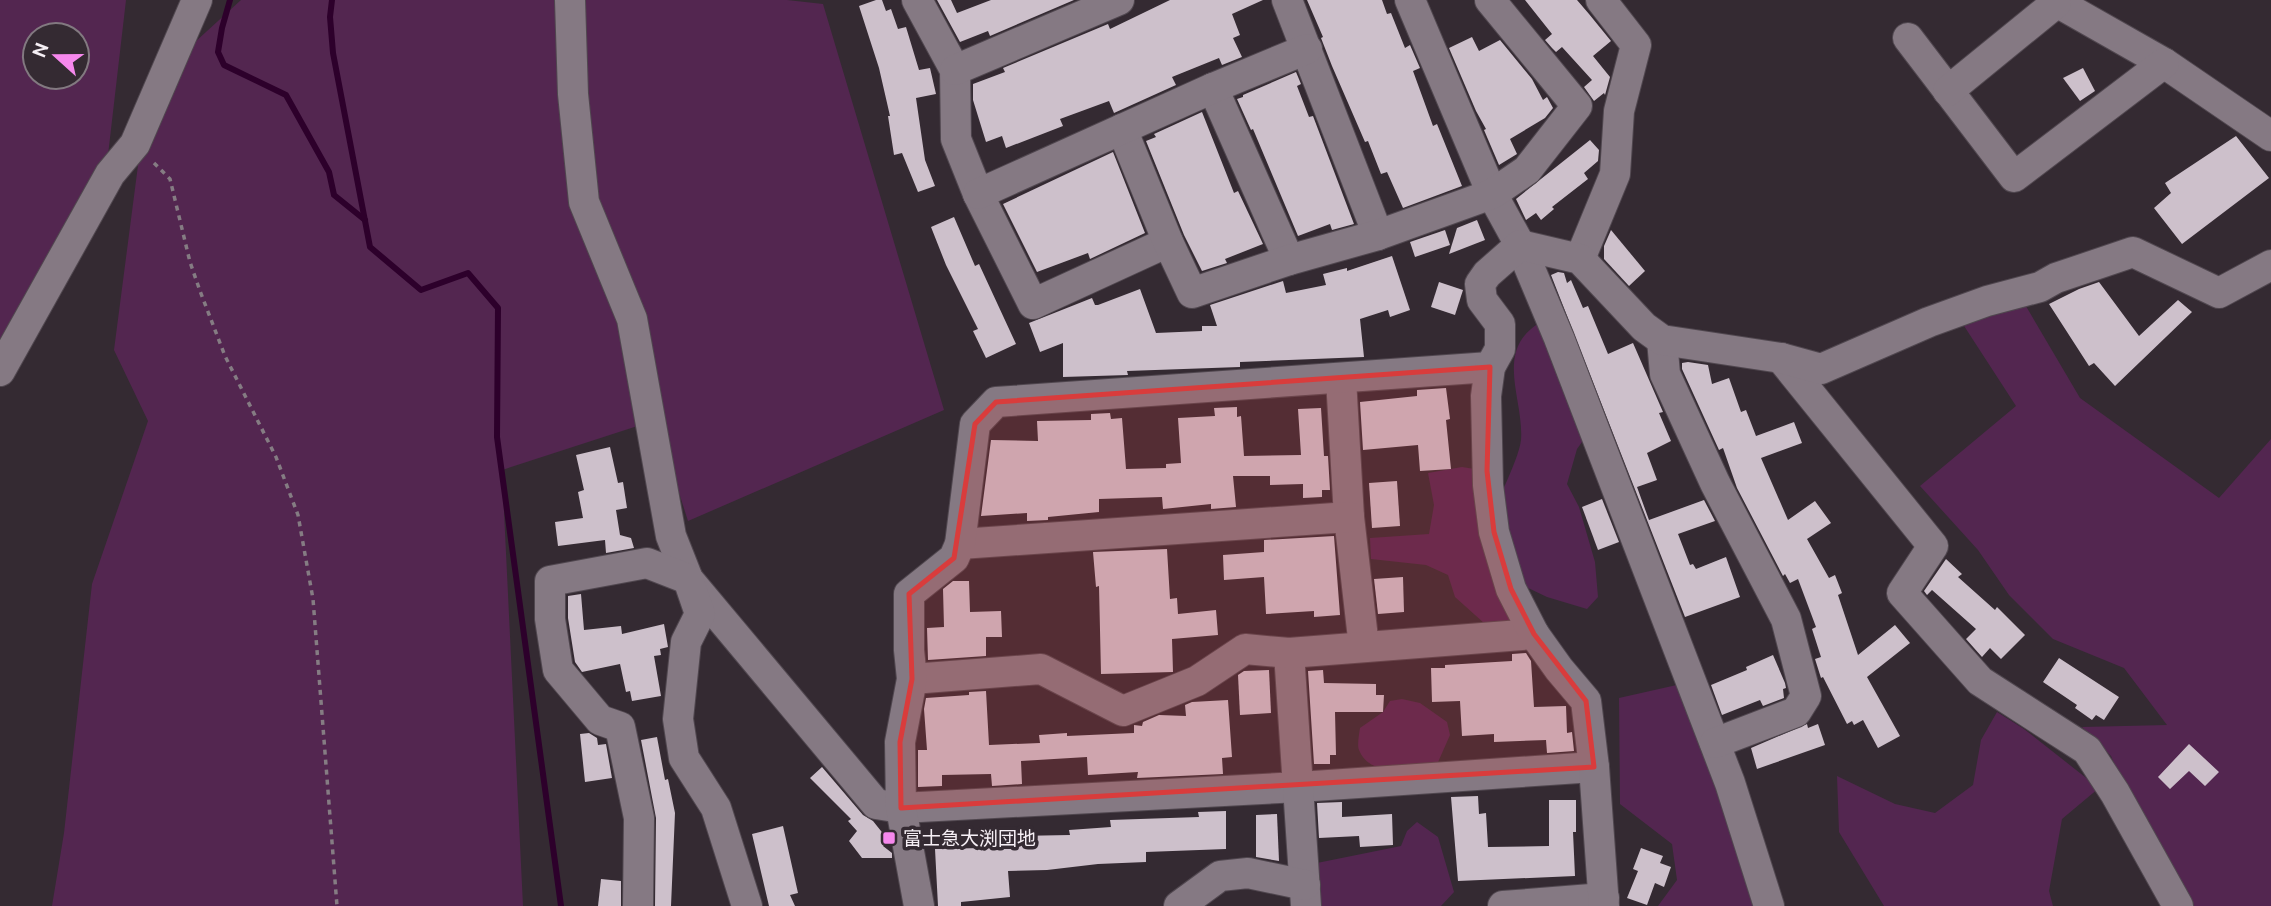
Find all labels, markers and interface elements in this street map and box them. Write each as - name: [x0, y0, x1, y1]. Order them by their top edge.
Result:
- north arrow: [21, 21, 91, 91]
- text: N: [27, 39, 53, 60]
- place label: 富士急大渕団地: [903, 827, 1036, 849]
- marker: 富士急大渕団地: [881, 830, 897, 846]

